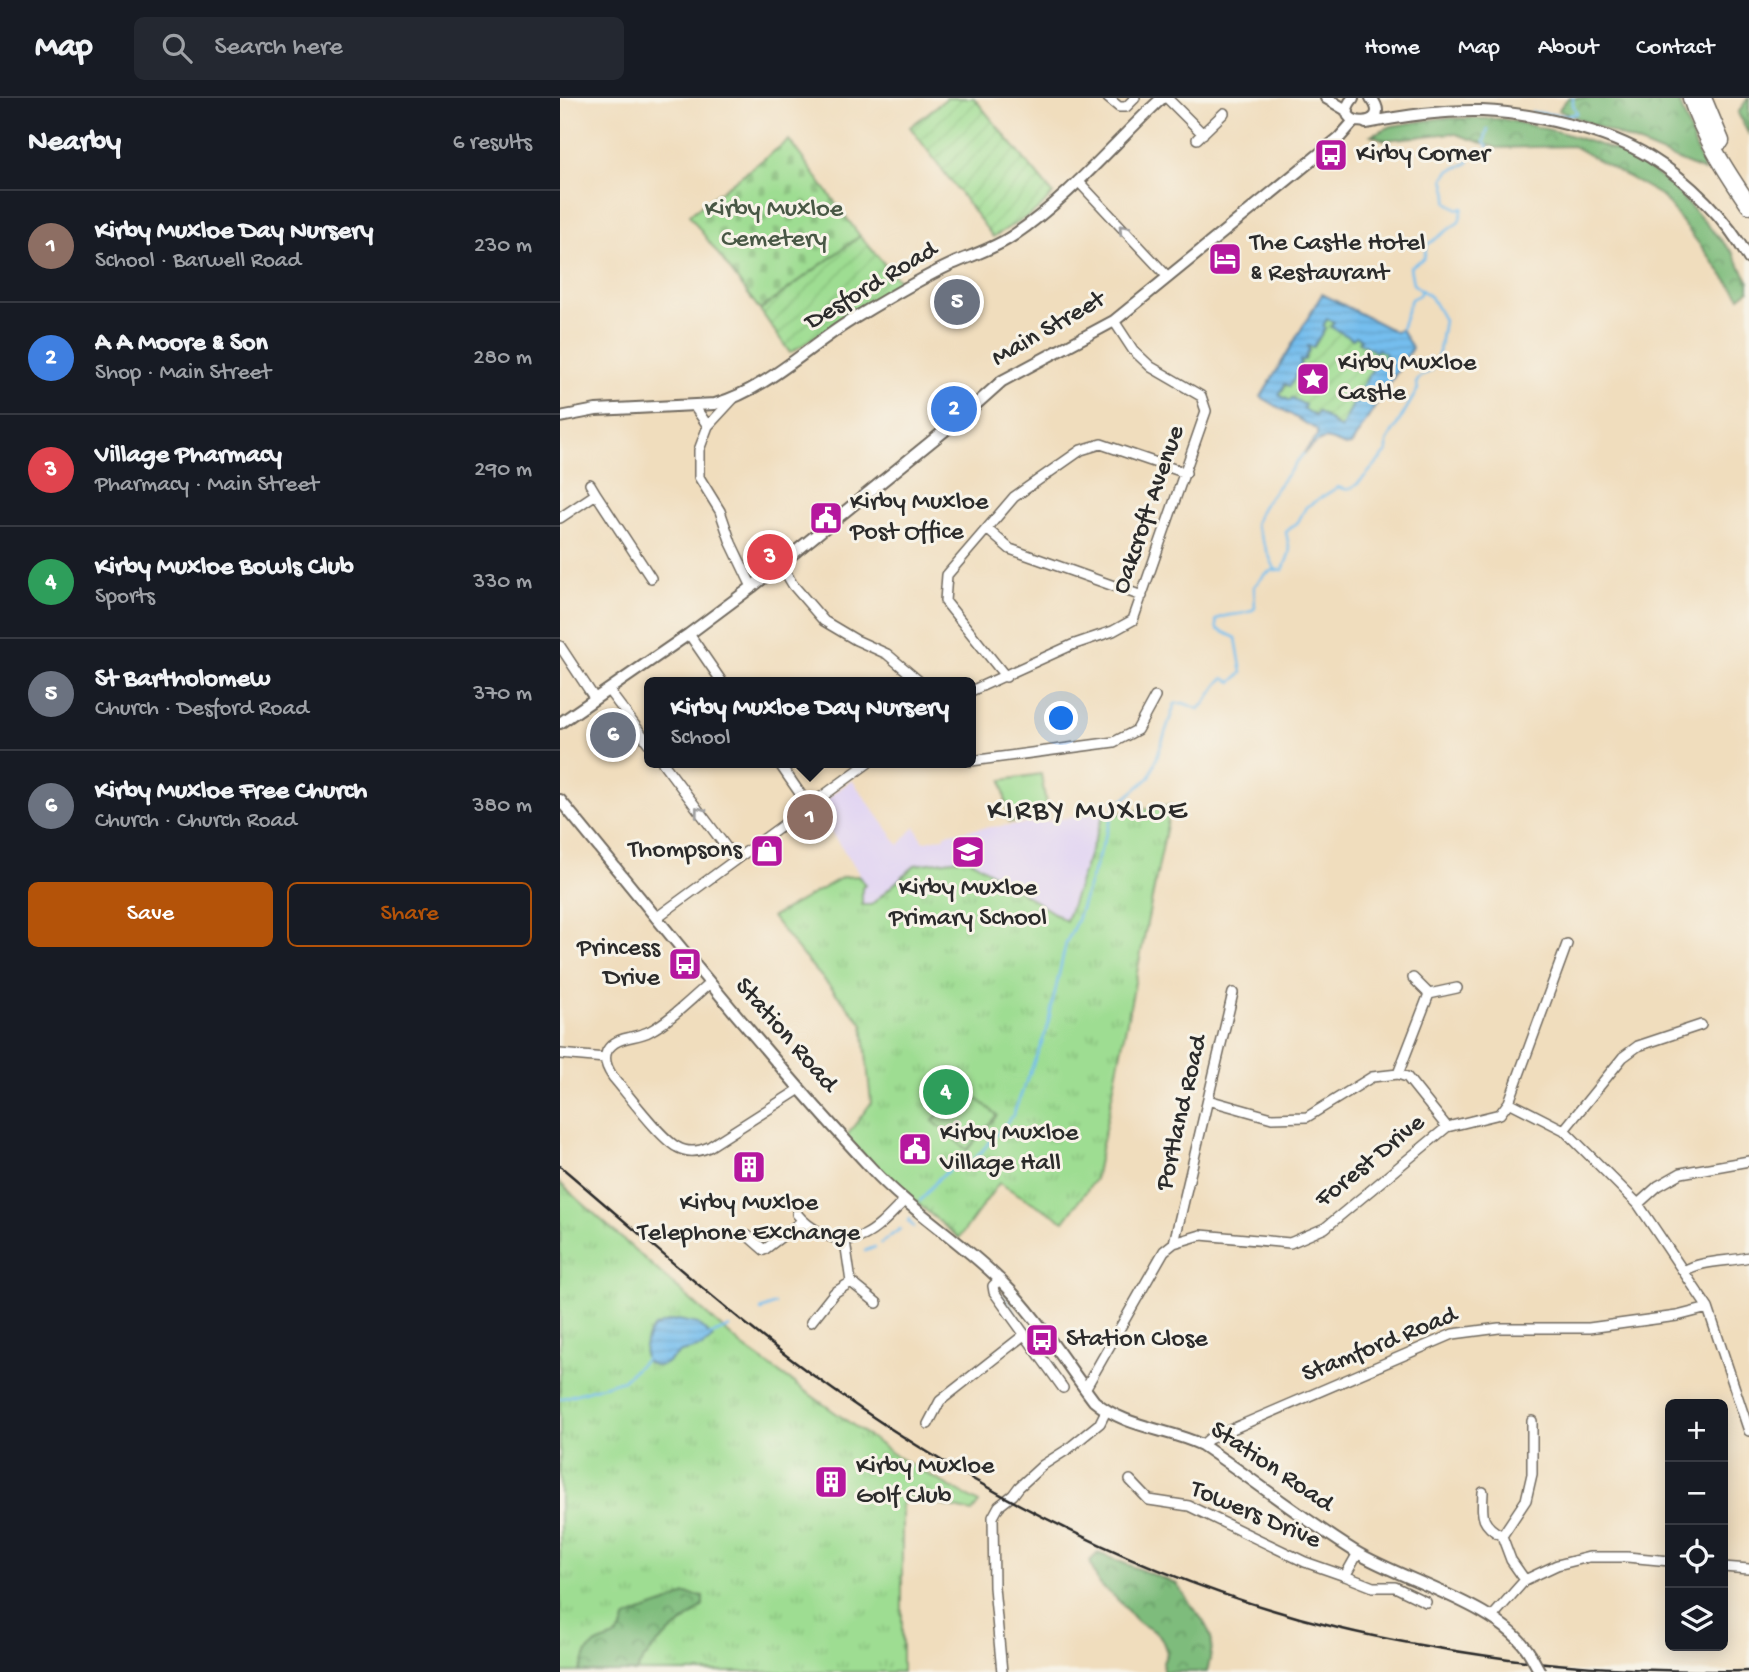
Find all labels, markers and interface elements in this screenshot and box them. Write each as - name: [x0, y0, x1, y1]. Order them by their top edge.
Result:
- search box: [134, 17, 624, 80]
- text: Map: [35, 29, 92, 67]
- icon: search: [158, 29, 196, 67]
- text: Search here: [214, 33, 343, 64]
- text: Home: [1364, 34, 1420, 63]
- text: Map: [1458, 34, 1500, 63]
- text: About: [1538, 34, 1598, 63]
- text: Contact: [1636, 34, 1714, 63]
- text: Nearby: [28, 126, 121, 161]
- text: 6 results: [453, 130, 532, 157]
- bus stop icon: Kirby Corner: [1312, 136, 1350, 174]
- place label: Kirby Corner: [1356, 140, 1492, 171]
- park label: Kirby Muxloe Cemetery: [705, 195, 844, 256]
- text: Kirby Muxloe Day Nursery: [95, 217, 373, 248]
- one-way arrow: [1119, 224, 1132, 237]
- place label: The Castle Hotel & Restaurant: [1248, 229, 1426, 290]
- text: 1: [46, 233, 56, 260]
- text: 230 m: [474, 233, 532, 260]
- street label: Desford Road: [799, 234, 945, 340]
- hotel icon: The Castle Hotel & Restaurant: [1206, 240, 1244, 278]
- text: School · Barwell Road: [95, 248, 301, 275]
- pin: 5: [934, 276, 980, 328]
- street label: Main Street: [987, 284, 1113, 375]
- text: A A Moore & Son: [95, 329, 268, 360]
- text: 2: [45, 345, 57, 372]
- text: 280 m: [473, 345, 532, 372]
- place label: Kirby Muxloe Castle: [1338, 349, 1477, 410]
- text: Shop · Main Street: [95, 360, 271, 387]
- place icon: Kirby Muxloe Castle: [1294, 360, 1332, 398]
- pin: 2: [931, 383, 977, 435]
- street label: Oakcroft Avenue: [1107, 421, 1194, 598]
- text: Village Pharmacy: [95, 441, 282, 472]
- text: 3: [45, 457, 57, 484]
- text: 290 m: [474, 457, 532, 484]
- text: Pharmacy · Main Street: [95, 472, 319, 499]
- place label: Kirby Muxloe Post Office: [849, 488, 989, 549]
- public building icon: Kirby Muxloe Post Office: [807, 499, 845, 537]
- pin: 3: [747, 531, 793, 583]
- text: Kirby Muxloe Bowls Club: [95, 553, 354, 584]
- text: 4: [46, 569, 56, 596]
- text: 330 m: [473, 569, 532, 596]
- text: Sports: [95, 584, 155, 611]
- text: St Bartholomew: [95, 665, 270, 696]
- popup: [644, 677, 976, 768]
- text: 5: [45, 681, 57, 708]
- text: 370 m: [473, 681, 532, 708]
- text: Kirby Muxloe Day Nursery: [671, 694, 949, 725]
- text: Church · Desford Road: [95, 696, 309, 723]
- your location: [1044, 701, 1078, 735]
- pin: 6: [590, 709, 636, 761]
- text: School: [671, 725, 731, 752]
- text: Kirby Muxloe Free Church: [95, 777, 367, 808]
- pin: 1: [787, 791, 833, 843]
- text: 6: [45, 793, 57, 820]
- text: 380 m: [473, 793, 532, 820]
- district label: KIRBY MUXLOE: [987, 795, 1189, 830]
- one-way arrow: [695, 806, 708, 819]
- text: Church · Church Road: [95, 808, 297, 835]
- shop icon: Thompsons: [748, 832, 786, 870]
- school or university icon: Kirby Muxloe Primary School: [949, 833, 987, 871]
- place label: Thompsons: [626, 836, 743, 867]
- place label: Kirby Muxloe Primary School: [888, 874, 1047, 935]
- button: Save: [28, 882, 273, 947]
- button: Share: [287, 882, 532, 947]
- place label: Princess Drive: [576, 934, 661, 995]
- bus stop icon: Princess Drive: [666, 945, 704, 983]
- street label: Station Road: [727, 972, 844, 1101]
- street label: Portland Road: [1150, 1031, 1216, 1195]
- pin: 4: [923, 1066, 969, 1118]
- street label: Forest Drive: [1309, 1108, 1433, 1216]
- place label: Kirby Muxloe Village Hall: [939, 1119, 1079, 1180]
- public building icon: Kirby Muxloe Village Hall: [896, 1130, 934, 1168]
- building icon: Kirby Muxloe Telephone Exchange: [730, 1148, 768, 1186]
- place label: Kirby Muxloe Telephone Exchange: [636, 1189, 861, 1250]
- street label: Stamford Road: [1298, 1300, 1464, 1391]
- bus stop icon: Station Close: [1023, 1321, 1061, 1359]
- place label: Station Close: [1066, 1325, 1208, 1356]
- map controls: [1665, 1399, 1728, 1651]
- button: +: [1665, 1399, 1728, 1462]
- street label: Station Road: [1203, 1415, 1340, 1522]
- place label: Kirby Muxloe Golf Club: [856, 1452, 995, 1513]
- button: −: [1665, 1462, 1728, 1525]
- building icon: Kirby Muxloe Golf Club: [812, 1463, 850, 1501]
- street label: Towers Drive: [1183, 1474, 1325, 1558]
- button: locate: [1665, 1525, 1728, 1588]
- button: layers: [1665, 1588, 1728, 1651]

